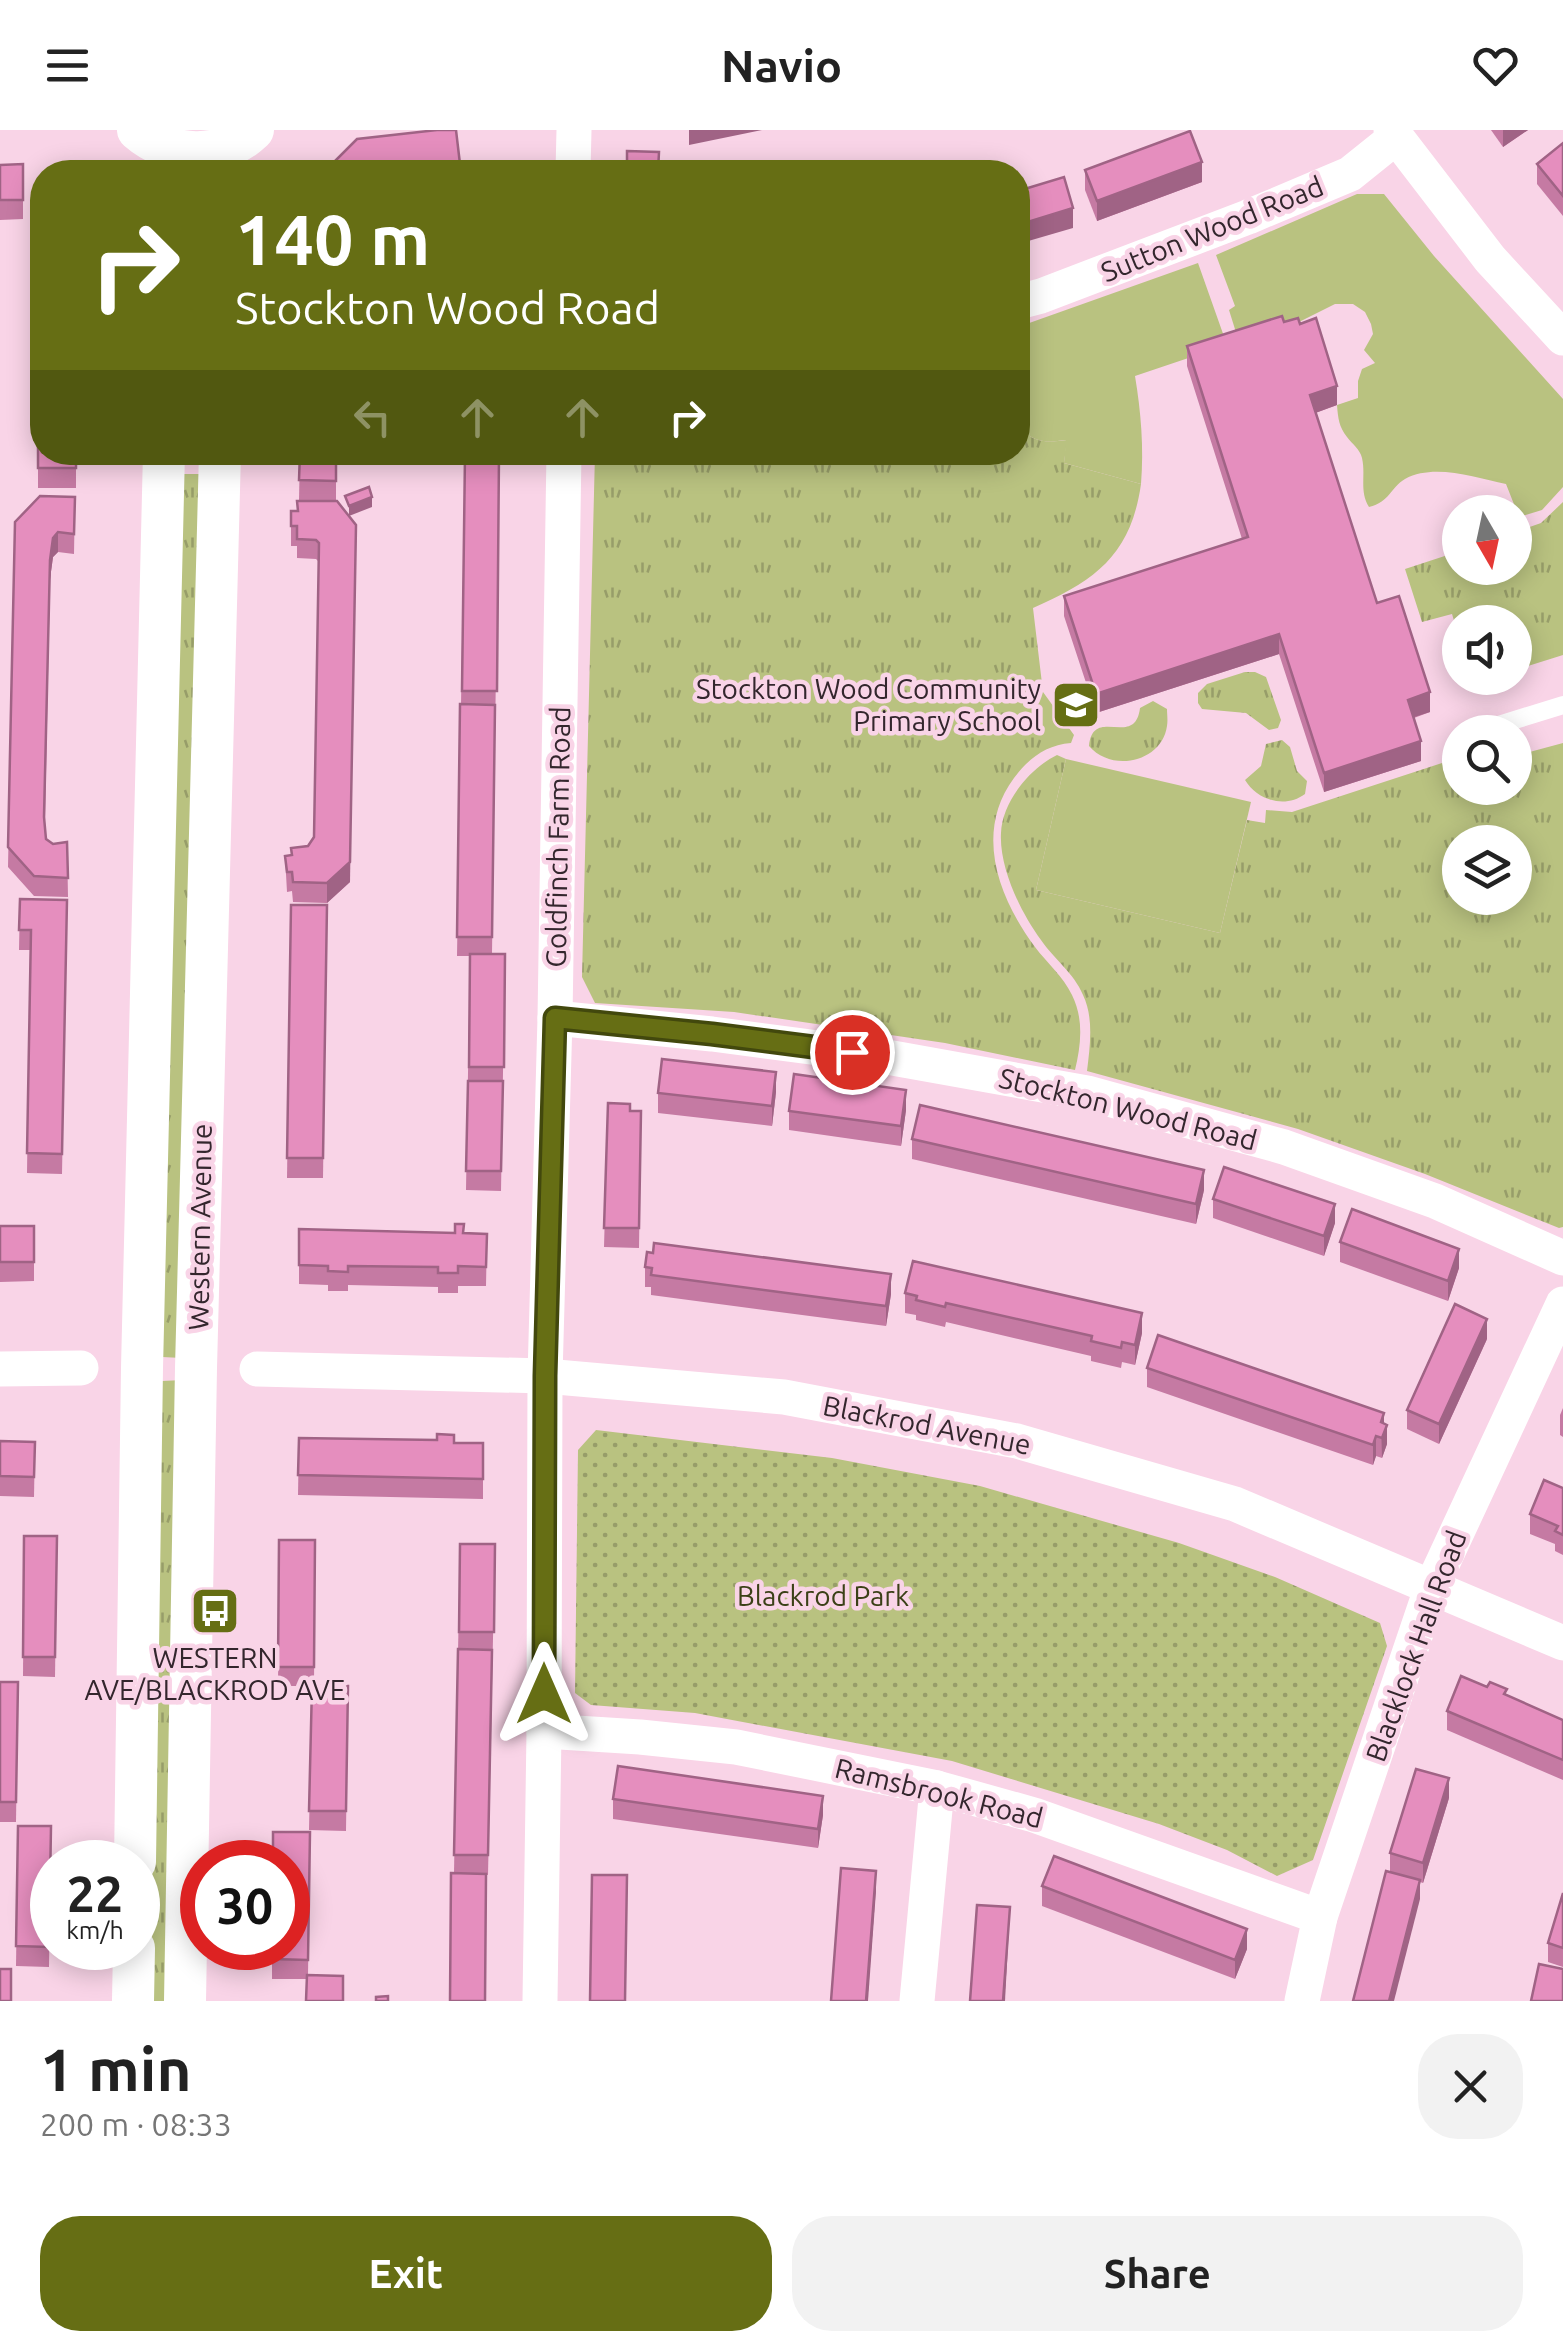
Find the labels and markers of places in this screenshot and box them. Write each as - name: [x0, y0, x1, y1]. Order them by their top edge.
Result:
- place label: Stockton Wood Community Primary School: [696, 673, 1041, 736]
- school or university icon: Stockton Wood Community Primary School: [1050, 679, 1102, 731]
- pin: [810, 1010, 895, 1095]
- bus stop icon: WESTERN AVE/BLACKROD AVE: [189, 1585, 241, 1637]
- place label: WESTERN AVE/BLACKROD AVE: [84, 1642, 346, 1705]

